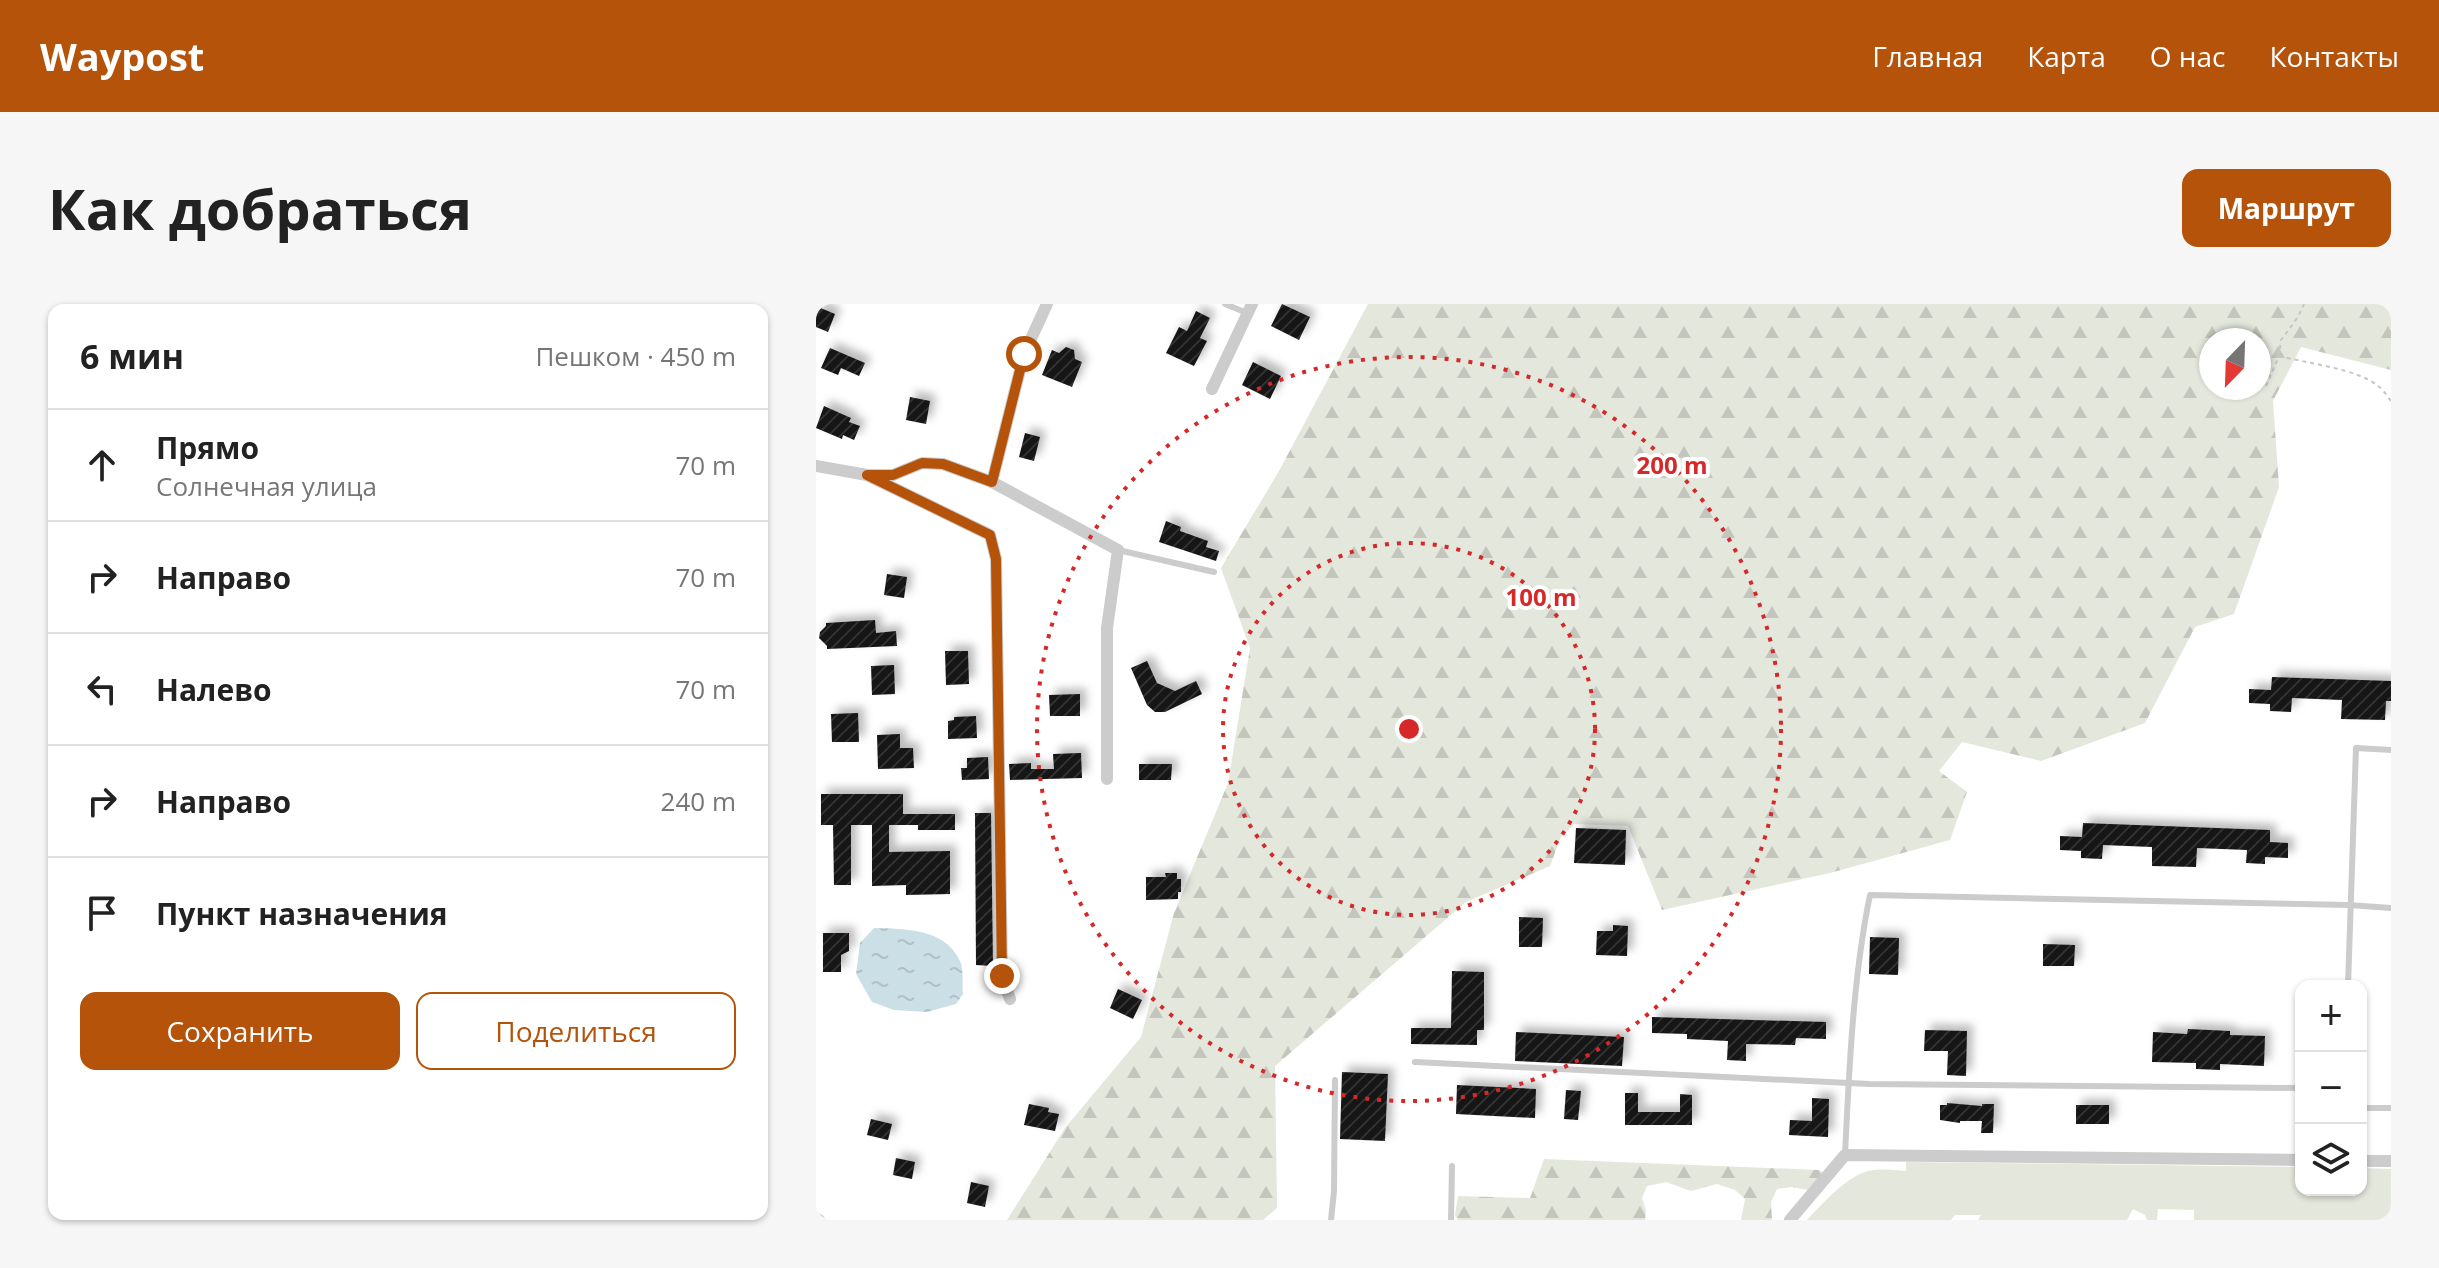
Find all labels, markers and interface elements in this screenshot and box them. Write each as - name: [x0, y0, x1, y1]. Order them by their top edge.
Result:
- text: Waypost: [40, 30, 204, 82]
- text: Главная: [1872, 37, 1983, 75]
- text: Карта: [2027, 37, 2106, 75]
- text: О нас: [2150, 37, 2225, 75]
- text: Контакты: [2269, 37, 2399, 75]
- button: Маршрут: [2182, 169, 2391, 247]
- text: Как добраться: [48, 170, 472, 246]
- north arrow: [2199, 328, 2271, 400]
- text: 6 мин: [80, 333, 184, 379]
- route start: [1006, 336, 1042, 372]
- text: Пешком · 450 m: [535, 338, 736, 374]
- text: Прямо: [156, 427, 259, 468]
- icon: ahead: [80, 443, 124, 487]
- text: 70 m: [675, 447, 736, 483]
- text: 200 m: [1637, 448, 1707, 481]
- text: Солнечная улица: [156, 468, 377, 504]
- icon: right: [80, 555, 124, 599]
- text: Направо: [156, 557, 291, 598]
- text: 70 m: [675, 559, 736, 595]
- text: 100 m: [1506, 580, 1576, 613]
- icon: left: [80, 667, 124, 711]
- text: Налево: [156, 669, 272, 710]
- text: 70 m: [675, 671, 736, 707]
- centre of rings: [1395, 715, 1423, 743]
- icon: right: [80, 779, 124, 823]
- text: Направо: [156, 781, 291, 822]
- text: 240 m: [661, 783, 736, 819]
- icon: arrive: [80, 891, 124, 935]
- text: Пункт назначения: [156, 893, 448, 934]
- route end: [984, 958, 1020, 994]
- map controls: [2295, 980, 2367, 1196]
- button: +: [2295, 980, 2367, 1052]
- button: Сохранить: [80, 992, 400, 1070]
- button: Поделиться: [416, 992, 736, 1070]
- button: −: [2295, 1052, 2367, 1124]
- button: layers: [2295, 1124, 2367, 1196]

